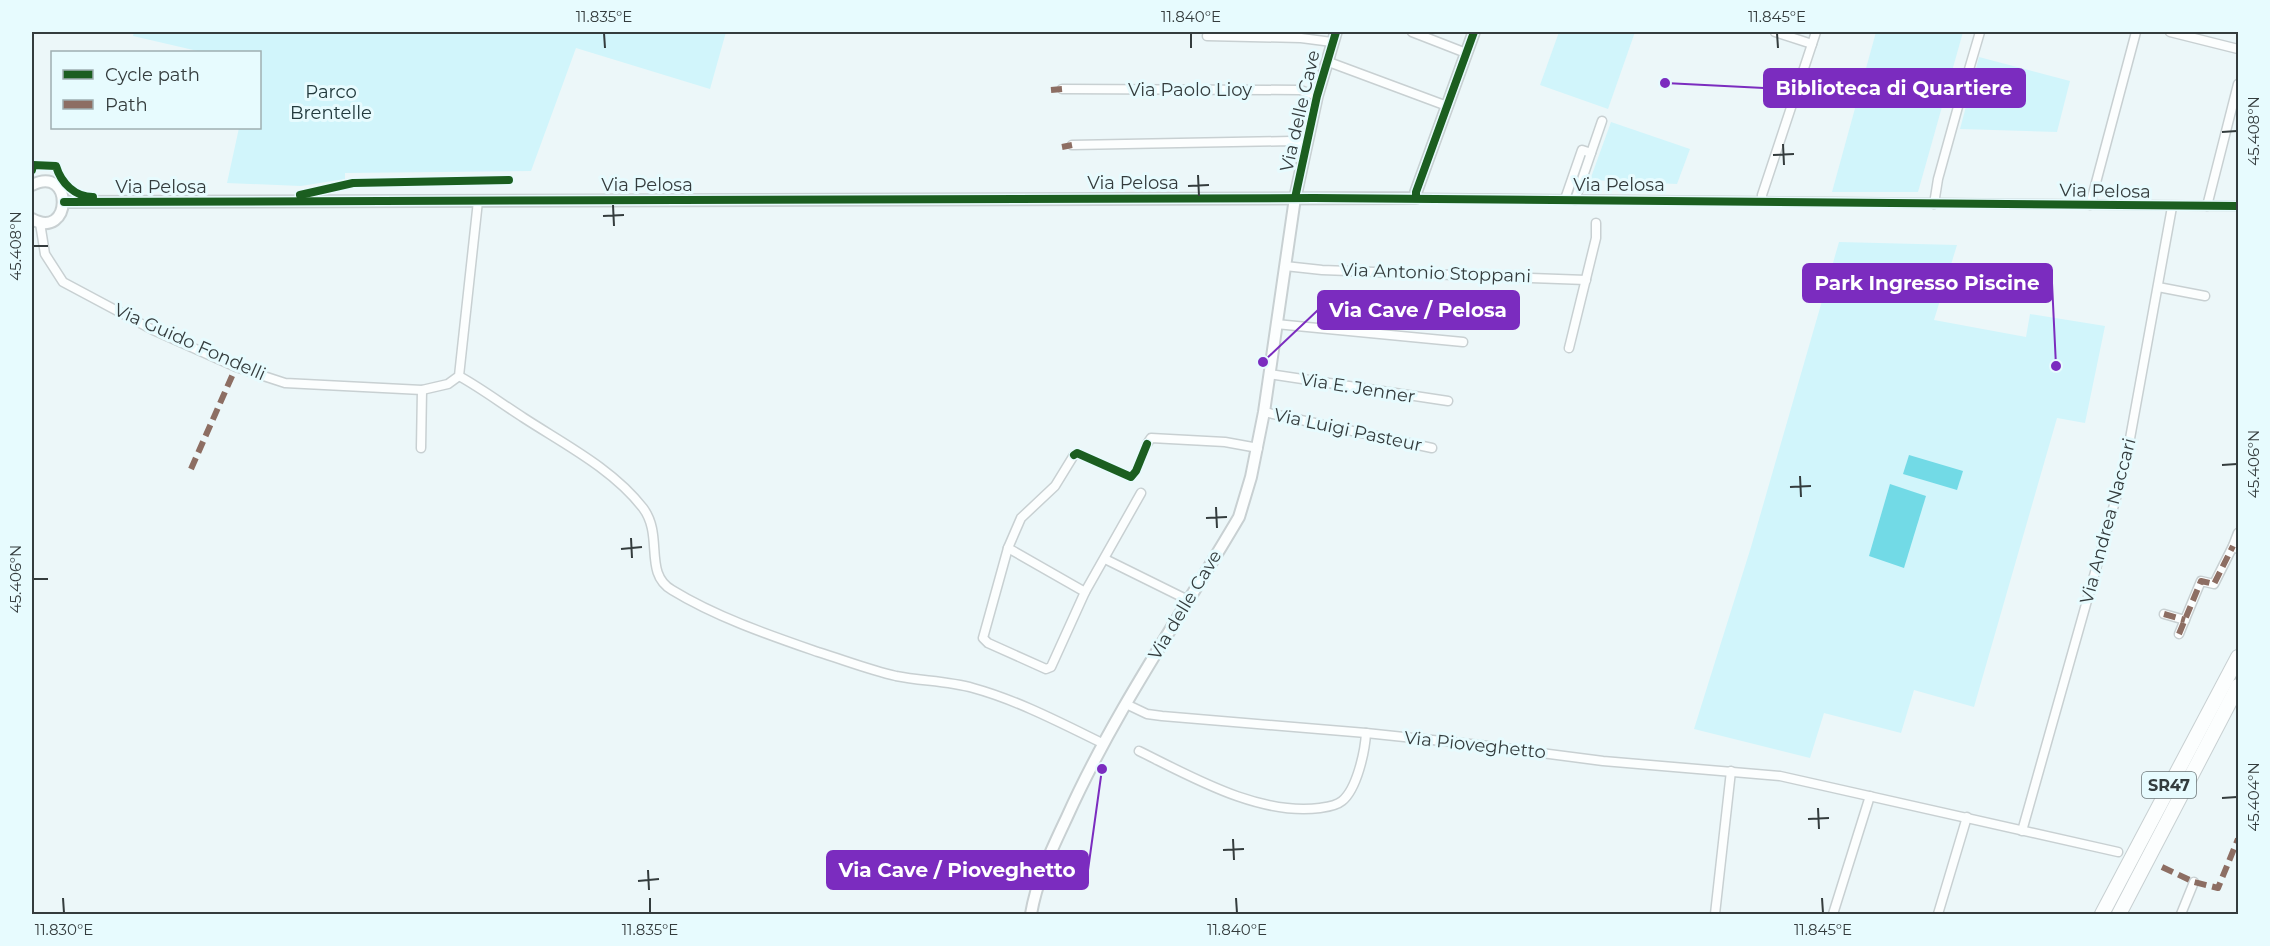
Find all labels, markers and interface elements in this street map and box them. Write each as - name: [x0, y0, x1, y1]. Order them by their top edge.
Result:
- text: 11.835°E: [576, 7, 632, 26]
- text: 11.840°E: [1161, 7, 1221, 26]
- text: 11.845°E: [1748, 7, 1806, 26]
- street label: Via delle Cave: [1275, 48, 1325, 174]
- legend: [51, 51, 261, 129]
- text: Cycle path: [105, 64, 200, 86]
- callout: Biblioteca di Quartiere: [1764, 69, 2025, 107]
- text: Biblioteca di Quartiere: [1776, 76, 2012, 100]
- street label: Via Paolo Lioy: [1128, 79, 1252, 101]
- park label: Parco Brentelle: [290, 81, 372, 124]
- text: Path: [105, 94, 148, 116]
- text: 45.408°N: [2244, 96, 2263, 166]
- street label: Via Pelosa: [1087, 172, 1179, 194]
- street label: Via Pelosa: [601, 174, 693, 196]
- street label: Via Pelosa: [1573, 174, 1665, 196]
- street label: Via Pelosa: [115, 176, 207, 198]
- street label: Via Pelosa: [2059, 179, 2151, 203]
- text: 45.408°N: [6, 211, 25, 281]
- street label: Via Antonio Stoppani: [1341, 259, 1531, 287]
- callout: Park Ingresso Piscine: [1803, 264, 2052, 302]
- text: Park Ingresso Piscine: [1814, 271, 2040, 295]
- callout: Via Cave / Pelosa: [1318, 291, 1519, 329]
- text: Via Cave / Pelosa: [1328, 298, 1507, 322]
- street label: Via Guido Fondelli: [111, 299, 269, 385]
- street label: Via E. Jenner: [1299, 368, 1417, 408]
- street label: Via Luigi Pasteur: [1272, 404, 1424, 456]
- text: 45.406°N: [2244, 430, 2263, 498]
- street label: Via Andrea Naccari: [2075, 436, 2141, 606]
- text: 45.406°N: [6, 545, 25, 613]
- street label: Via delle Cave: [1144, 546, 1226, 664]
- street label: Via Pioveghetto: [1403, 727, 1547, 763]
- text: 45.404°N: [2244, 762, 2263, 832]
- road number: SR47: [2142, 772, 2196, 798]
- callout: Via Cave / Pioveghetto: [827, 851, 1088, 889]
- text: Via Cave / Pioveghetto: [837, 858, 1076, 882]
- text: 11.830°E: [35, 920, 93, 939]
- text: 11.835°E: [622, 920, 678, 939]
- text: 11.840°E: [1207, 920, 1267, 939]
- text: 11.845°E: [1794, 920, 1852, 939]

